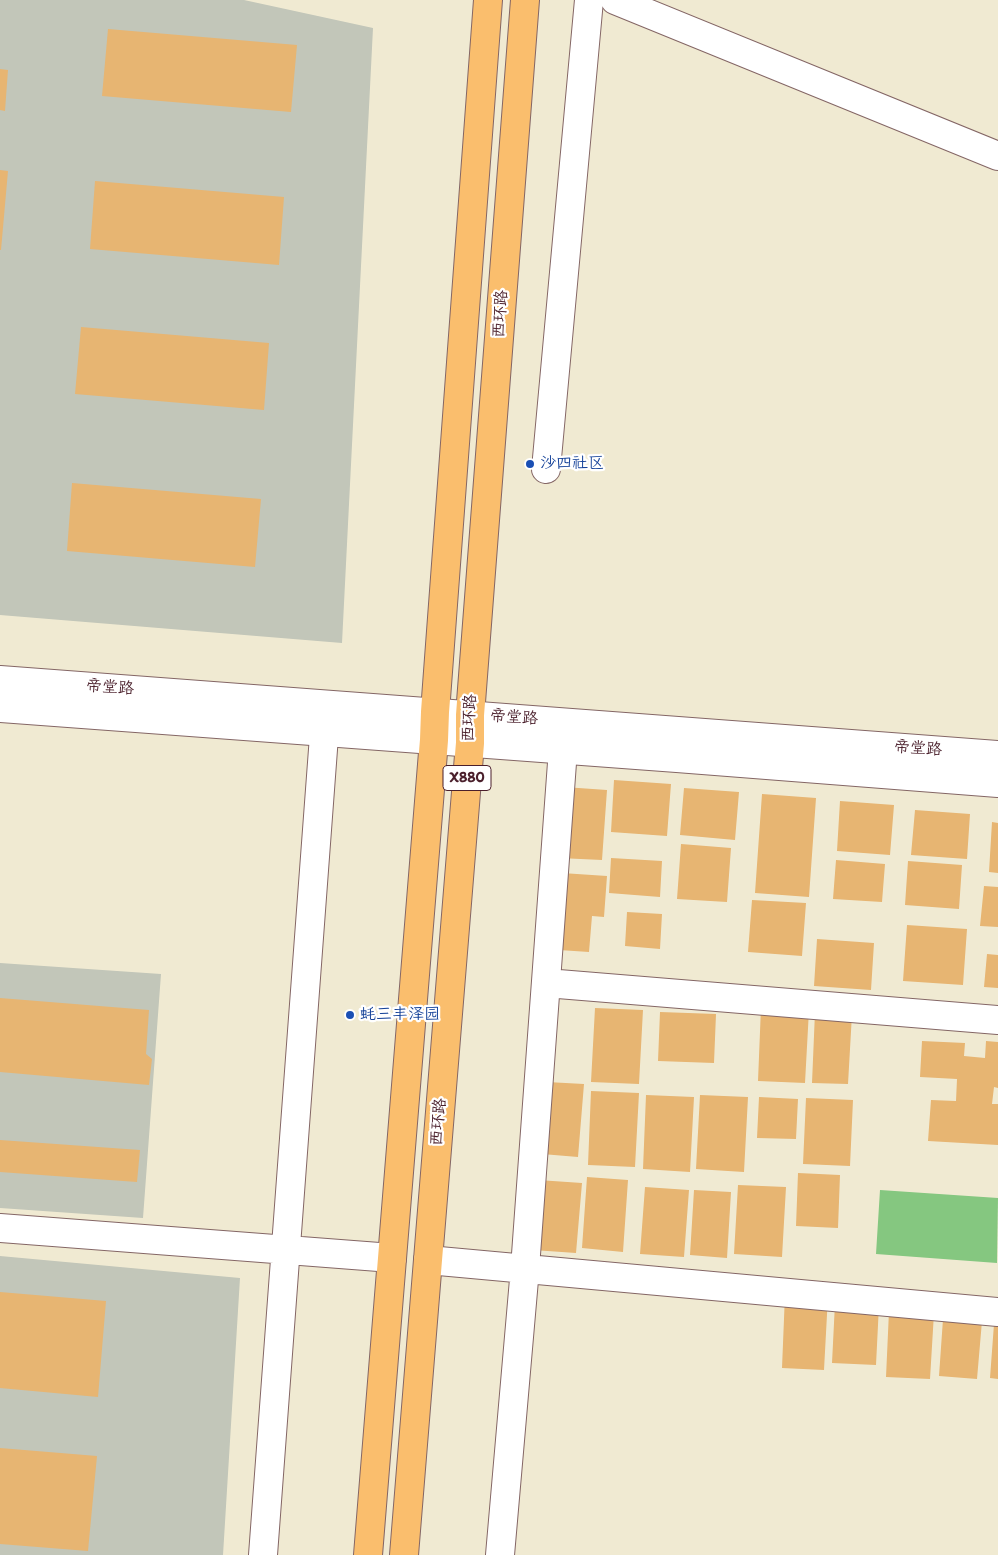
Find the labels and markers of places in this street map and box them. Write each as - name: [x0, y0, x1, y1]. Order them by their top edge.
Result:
- place label: 沙四社区: [540, 454, 604, 474]
- marker: 沙四社区: [524, 458, 536, 470]
- place label: 蚝三丰泽园: [360, 1005, 440, 1025]
- marker: 蚝三丰泽园: [344, 1009, 356, 1021]

